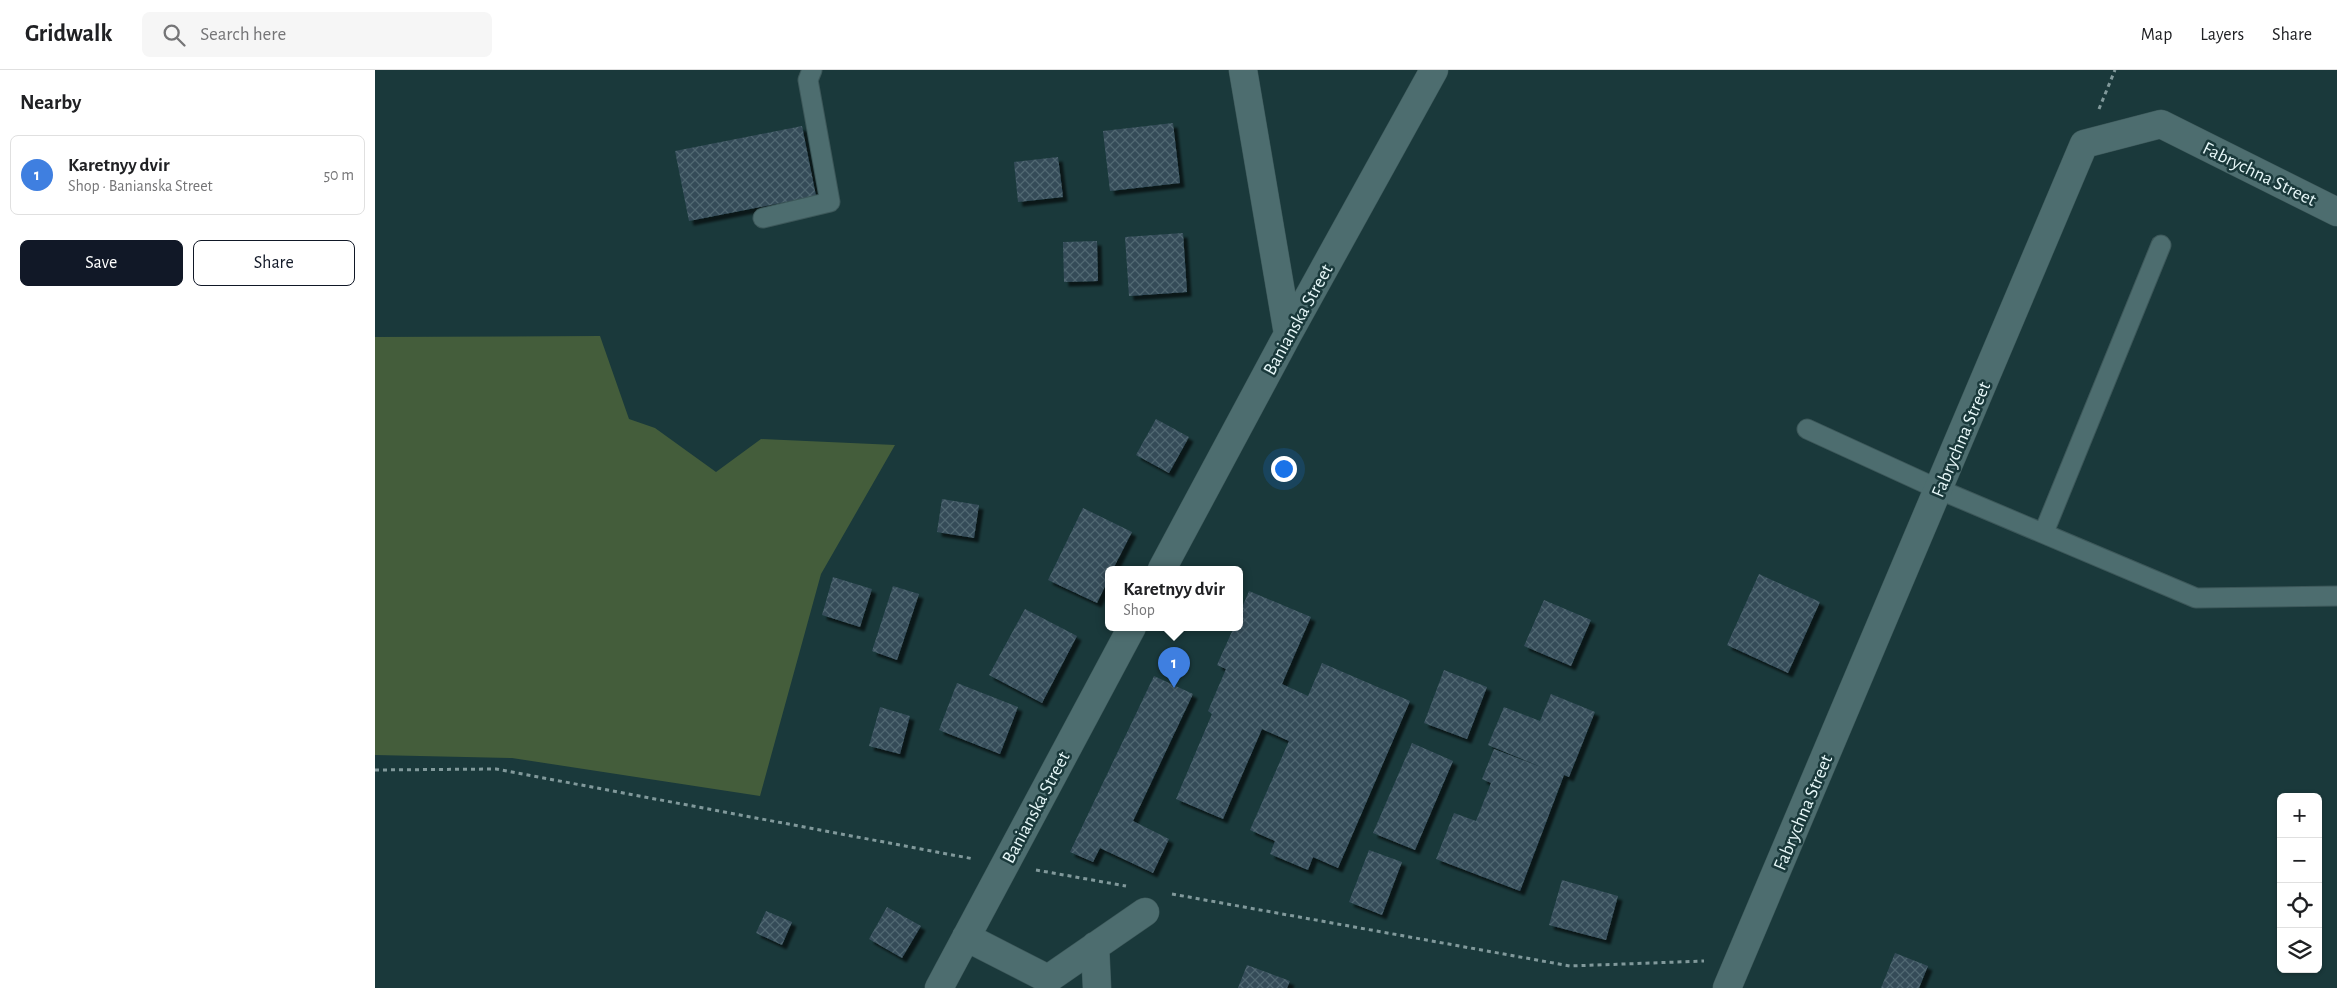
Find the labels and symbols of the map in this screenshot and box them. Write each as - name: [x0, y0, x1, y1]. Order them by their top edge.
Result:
- street label: Fabrychna Street: [2200, 139, 2319, 210]
- street label: Banianska Street: [1260, 261, 1337, 378]
- street label: Fabrychna Street: [1928, 379, 1994, 500]
- your location: [1271, 456, 1297, 482]
- pin: 1: [1158, 647, 1190, 688]
- street label: Banianska Street: [999, 749, 1074, 867]
- street label: Fabrychna Street: [1770, 752, 1836, 873]

